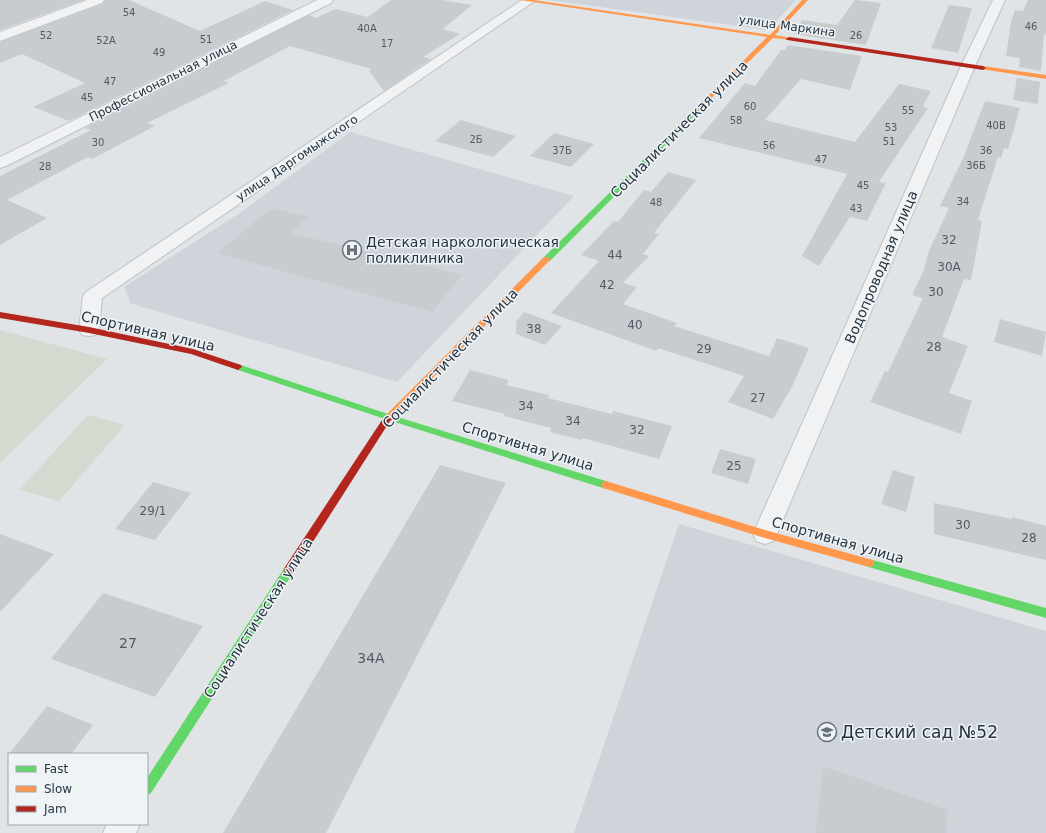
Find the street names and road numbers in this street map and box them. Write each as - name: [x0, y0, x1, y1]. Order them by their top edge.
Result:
- street label: улица Маркина: [738, 12, 836, 40]
- street label: Профессиональная улица: [87, 37, 239, 125]
- street label: Социалистическая улица: [607, 57, 751, 201]
- street label: улица Даргомыжского: [233, 112, 361, 204]
- street label: Водопроводная улица: [841, 188, 921, 346]
- street label: Социалистическая улица: [379, 285, 521, 431]
- street label: Спортивная улица: [79, 308, 217, 354]
- street label: Спортивная улица: [460, 418, 596, 474]
- street label: Спортивная улица: [770, 513, 906, 567]
- street label: Социалистическая улица: [200, 535, 316, 701]

